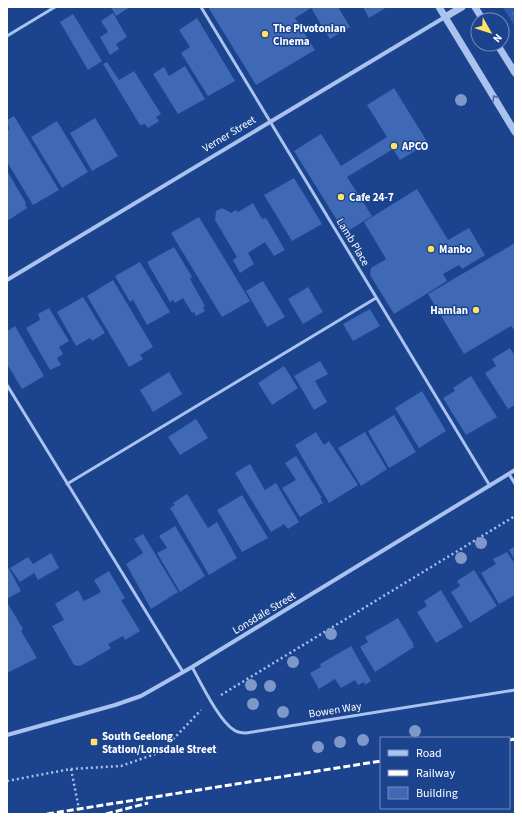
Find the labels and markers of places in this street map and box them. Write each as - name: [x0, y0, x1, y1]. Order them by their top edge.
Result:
- place label: The Pivotonian Cinema: [273, 21, 346, 49]
- marker: The Pivotonian Cinema: [260, 29, 270, 39]
- place label: APCO: [401, 139, 429, 154]
- marker: APCO: [389, 141, 399, 151]
- place label: Cafe 24-7: [349, 190, 394, 205]
- marker: Cafe 24-7: [336, 192, 346, 202]
- place label: Manbo: [439, 242, 472, 257]
- marker: Manbo: [426, 244, 436, 254]
- place label: Hamlan: [430, 303, 468, 318]
- marker: Hamlan: [471, 305, 481, 315]
- place label: South Geelong Station/Lonsdale Street: [102, 729, 217, 757]
- marker: South Geelong Station/Lonsdale Street: [89, 737, 99, 747]

